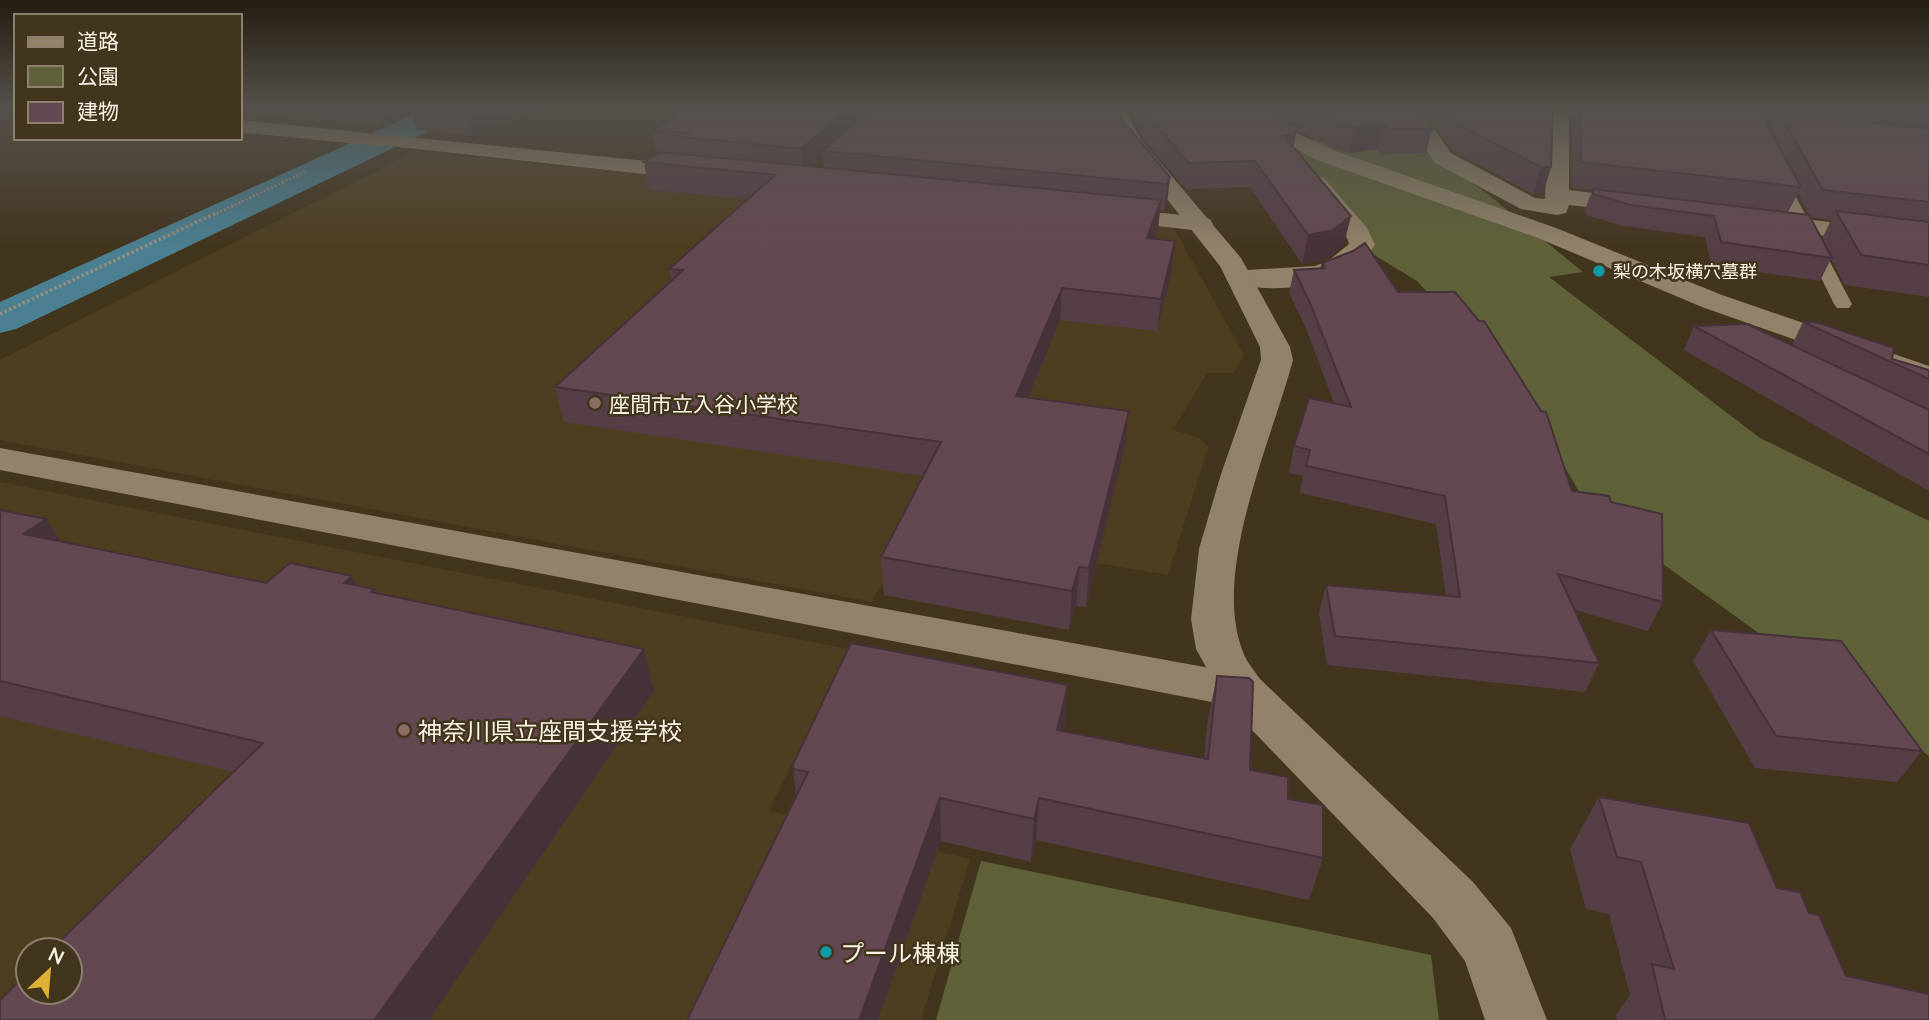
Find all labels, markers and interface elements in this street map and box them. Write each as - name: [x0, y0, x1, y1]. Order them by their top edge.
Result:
- legend: [14, 14, 242, 140]
- text: 道路: [77, 28, 119, 53]
- text: 公園: [77, 63, 119, 88]
- text: 建物: [77, 98, 119, 123]
- place label: 梨の木坂横穴墓群: [1613, 260, 1757, 282]
- marker: 梨の木坂横穴墓群: [1591, 263, 1607, 279]
- place label: 座間市立入谷小学校: [609, 391, 798, 416]
- marker: 座間市立入谷小学校: [587, 395, 603, 411]
- place label: 神奈川県立座間支援学校: [418, 716, 682, 745]
- marker: 神奈川県立座間支援学校: [396, 722, 412, 738]
- north arrow: [14, 936, 84, 1006]
- place label: プール棟棟: [840, 938, 960, 967]
- text: N: [45, 942, 68, 969]
- marker: プール棟棟: [818, 944, 834, 960]

